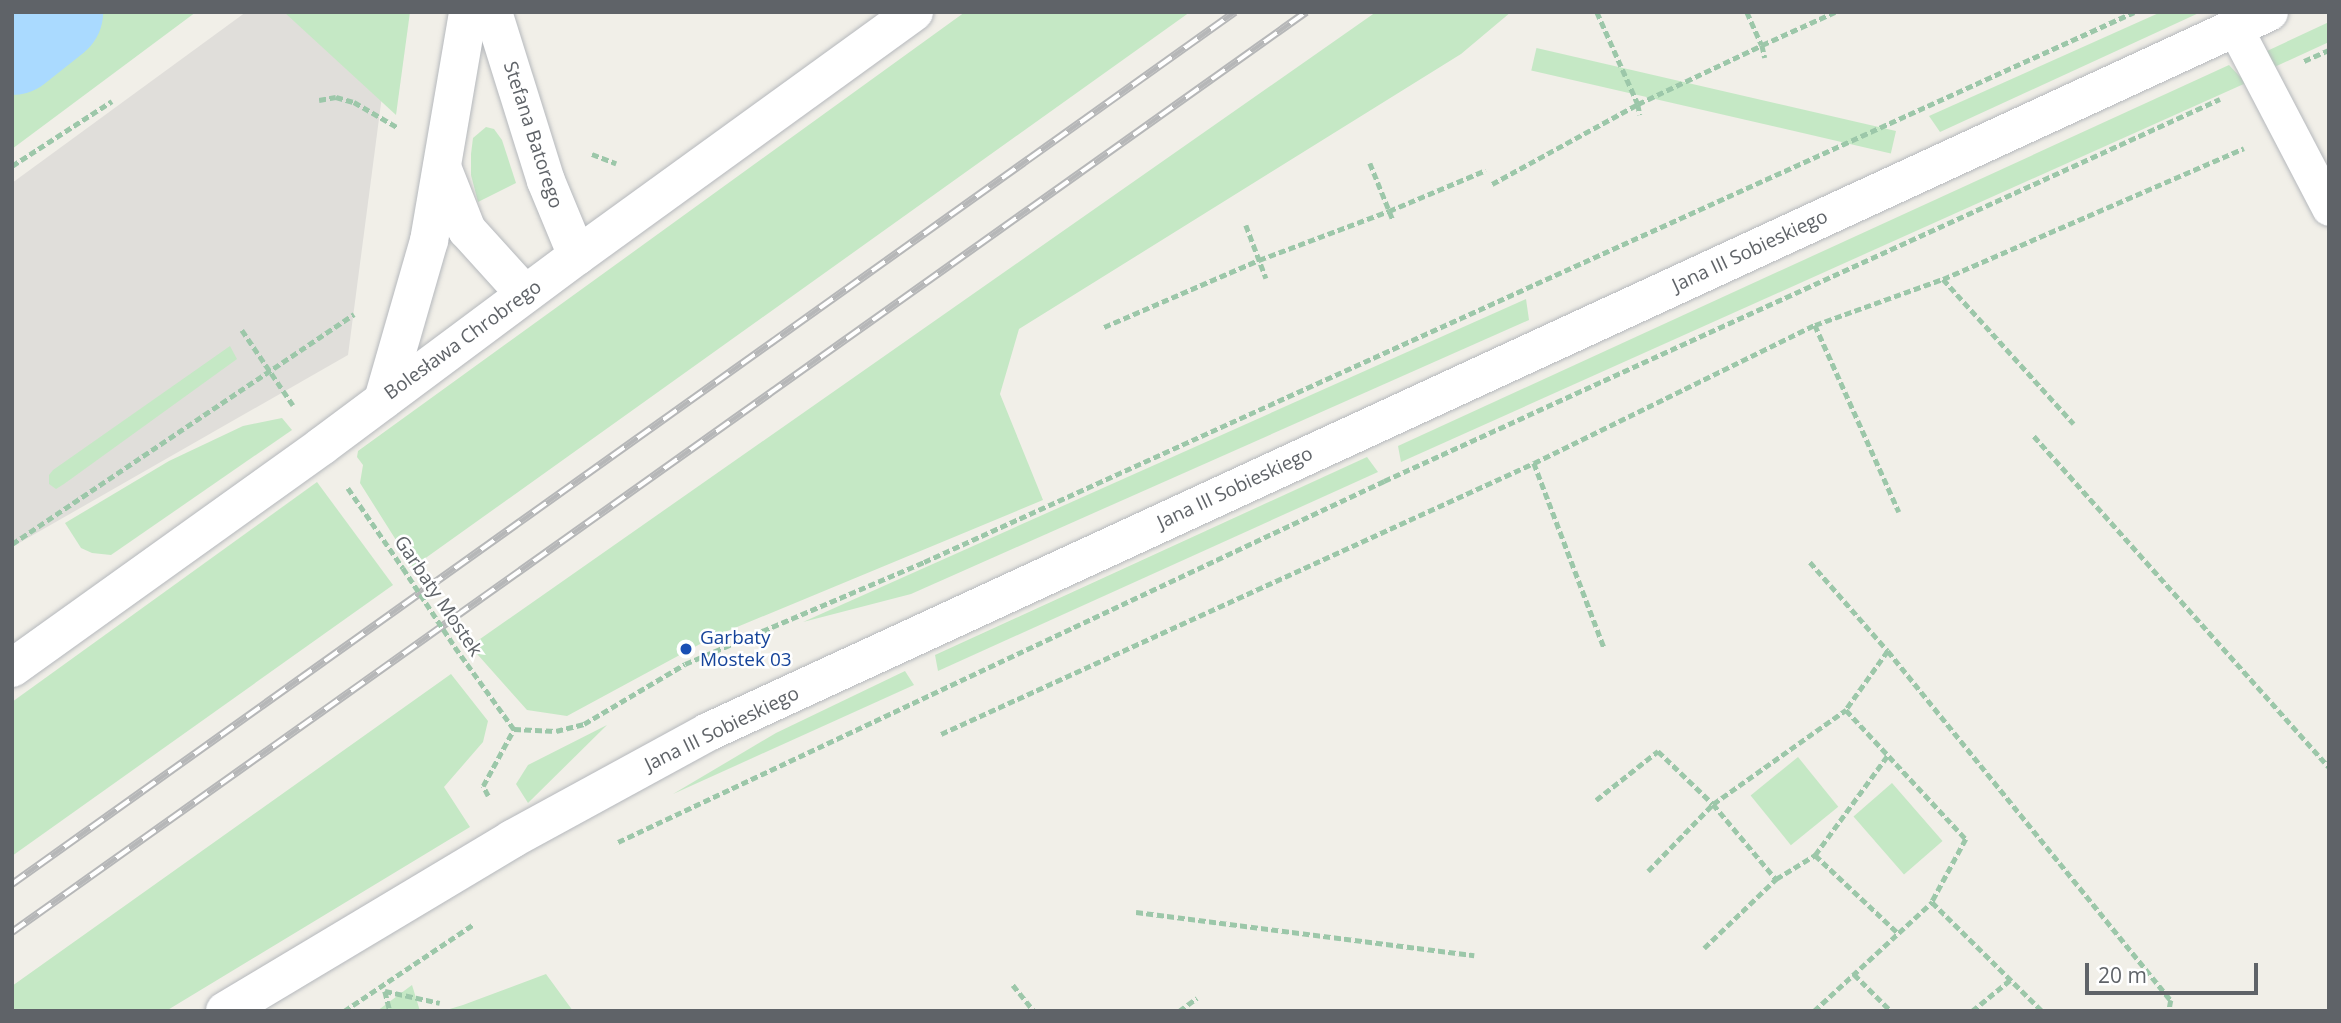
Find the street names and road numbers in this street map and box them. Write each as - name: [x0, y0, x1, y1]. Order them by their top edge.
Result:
- street label: Stefana Batorego: [498, 59, 568, 211]
- street label: Jana III Sobieskiego: [1669, 205, 1831, 297]
- street label: Bolesława Chrobrego: [380, 275, 546, 405]
- street label: Jana III Sobieskiego: [1154, 442, 1316, 534]
- street label: Garbaty Mostek: [389, 531, 487, 661]
- street label: Jana III Sobieskiego: [641, 682, 803, 776]

